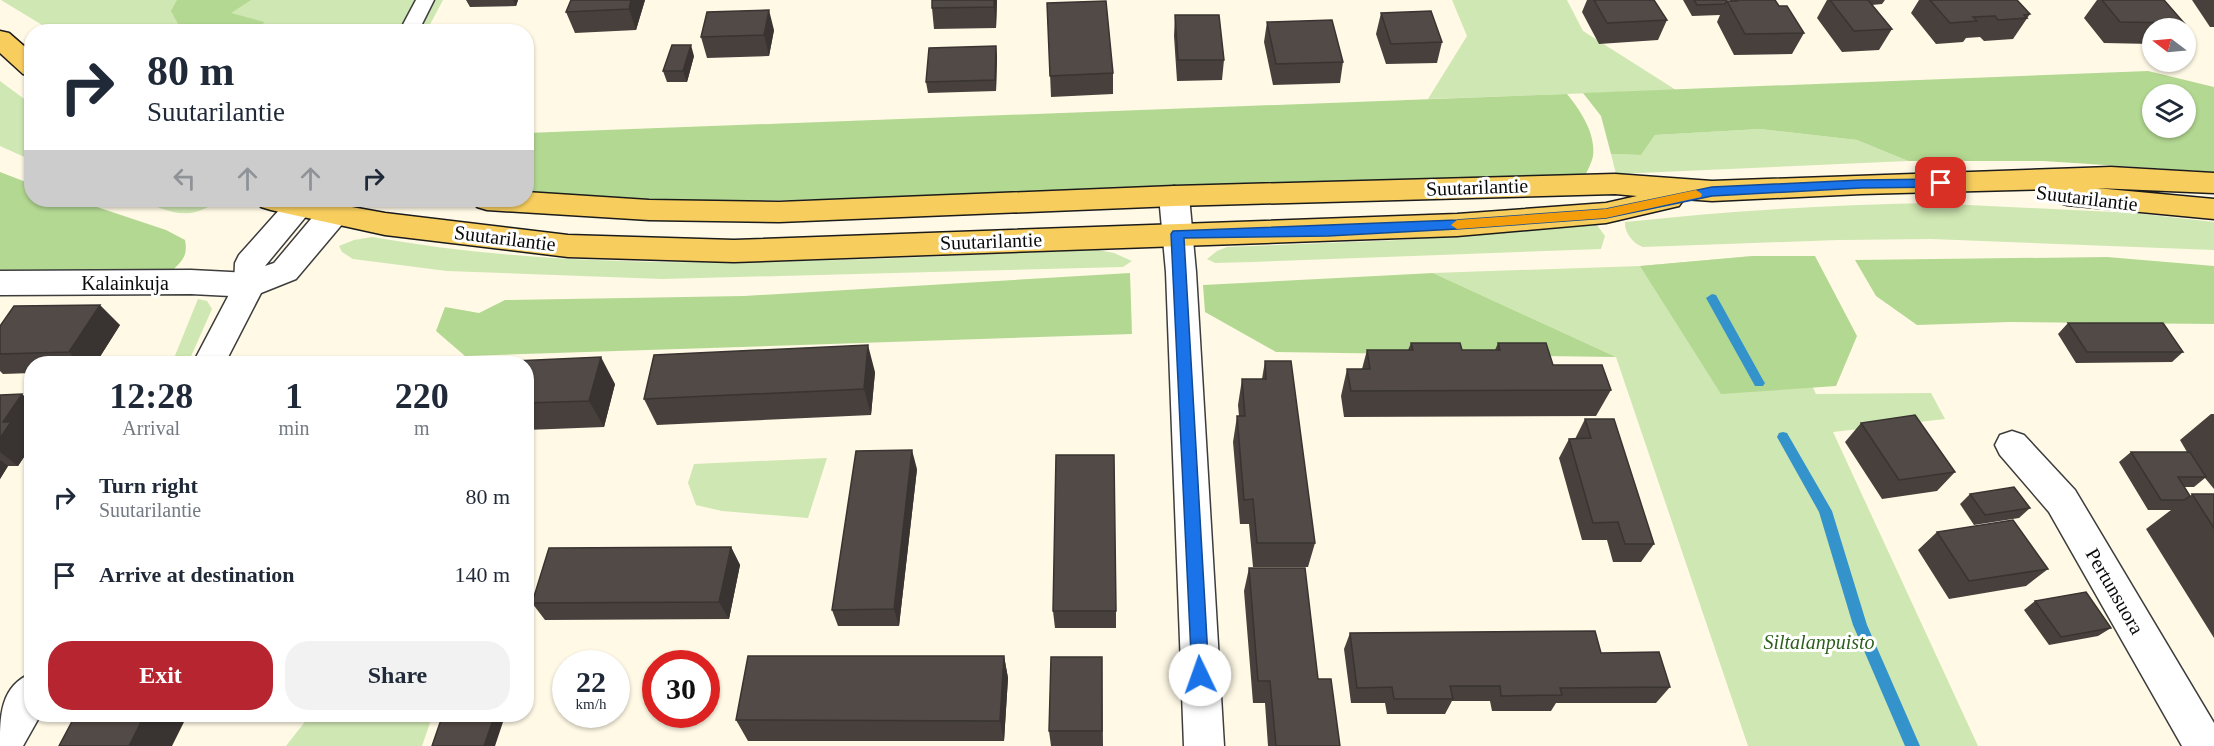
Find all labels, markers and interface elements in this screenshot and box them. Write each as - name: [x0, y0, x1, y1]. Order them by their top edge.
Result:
- north arrow: [2142, 18, 2196, 72]
- map controls: [2142, 18, 2196, 138]
- icon: right: [48, 48, 126, 126]
- text: 80 m: [147, 48, 235, 94]
- button: layers: [2142, 84, 2196, 138]
- text: Suutarilantie: [147, 97, 285, 127]
- pin: [1915, 157, 1966, 208]
- icon: left: [168, 162, 201, 195]
- icon: ahead: [231, 162, 264, 195]
- icon: ahead: [294, 162, 327, 195]
- icon: right: [357, 162, 390, 195]
- icon: arrive: [1924, 166, 1957, 199]
- street label: Suutarilantie: [1426, 174, 1529, 200]
- street label: Suutarilantie: [2035, 181, 2139, 215]
- street label: Suutarilantie: [453, 221, 557, 255]
- street label: Suutarilantie: [940, 228, 1043, 254]
- street label: Kalainkuja: [81, 272, 169, 295]
- text: 12:28: [109, 376, 193, 416]
- text: 1: [285, 376, 303, 416]
- text: 220: [395, 376, 449, 416]
- text: Arrival: [122, 417, 180, 439]
- text: min: [278, 417, 310, 439]
- text: m: [414, 417, 430, 439]
- text: Turn right: [99, 473, 198, 498]
- icon: right: [48, 481, 81, 514]
- text: 80 m: [465, 484, 510, 509]
- text: Suutarilantie: [99, 499, 201, 521]
- street label: Pertunsuora: [2082, 544, 2148, 638]
- icon: arrive: [48, 559, 81, 592]
- text: Arrive at destination: [99, 562, 295, 587]
- text: 140 m: [454, 562, 510, 587]
- park label: Siltalanpuisto: [1763, 631, 1875, 654]
- button: Exit: [48, 641, 273, 710]
- button: Share: [285, 641, 510, 710]
- position arrow: [1168, 643, 1232, 707]
- speed limit sign: 30: [642, 650, 720, 728]
- text: 22: [576, 665, 606, 698]
- text: km/h: [576, 696, 606, 712]

